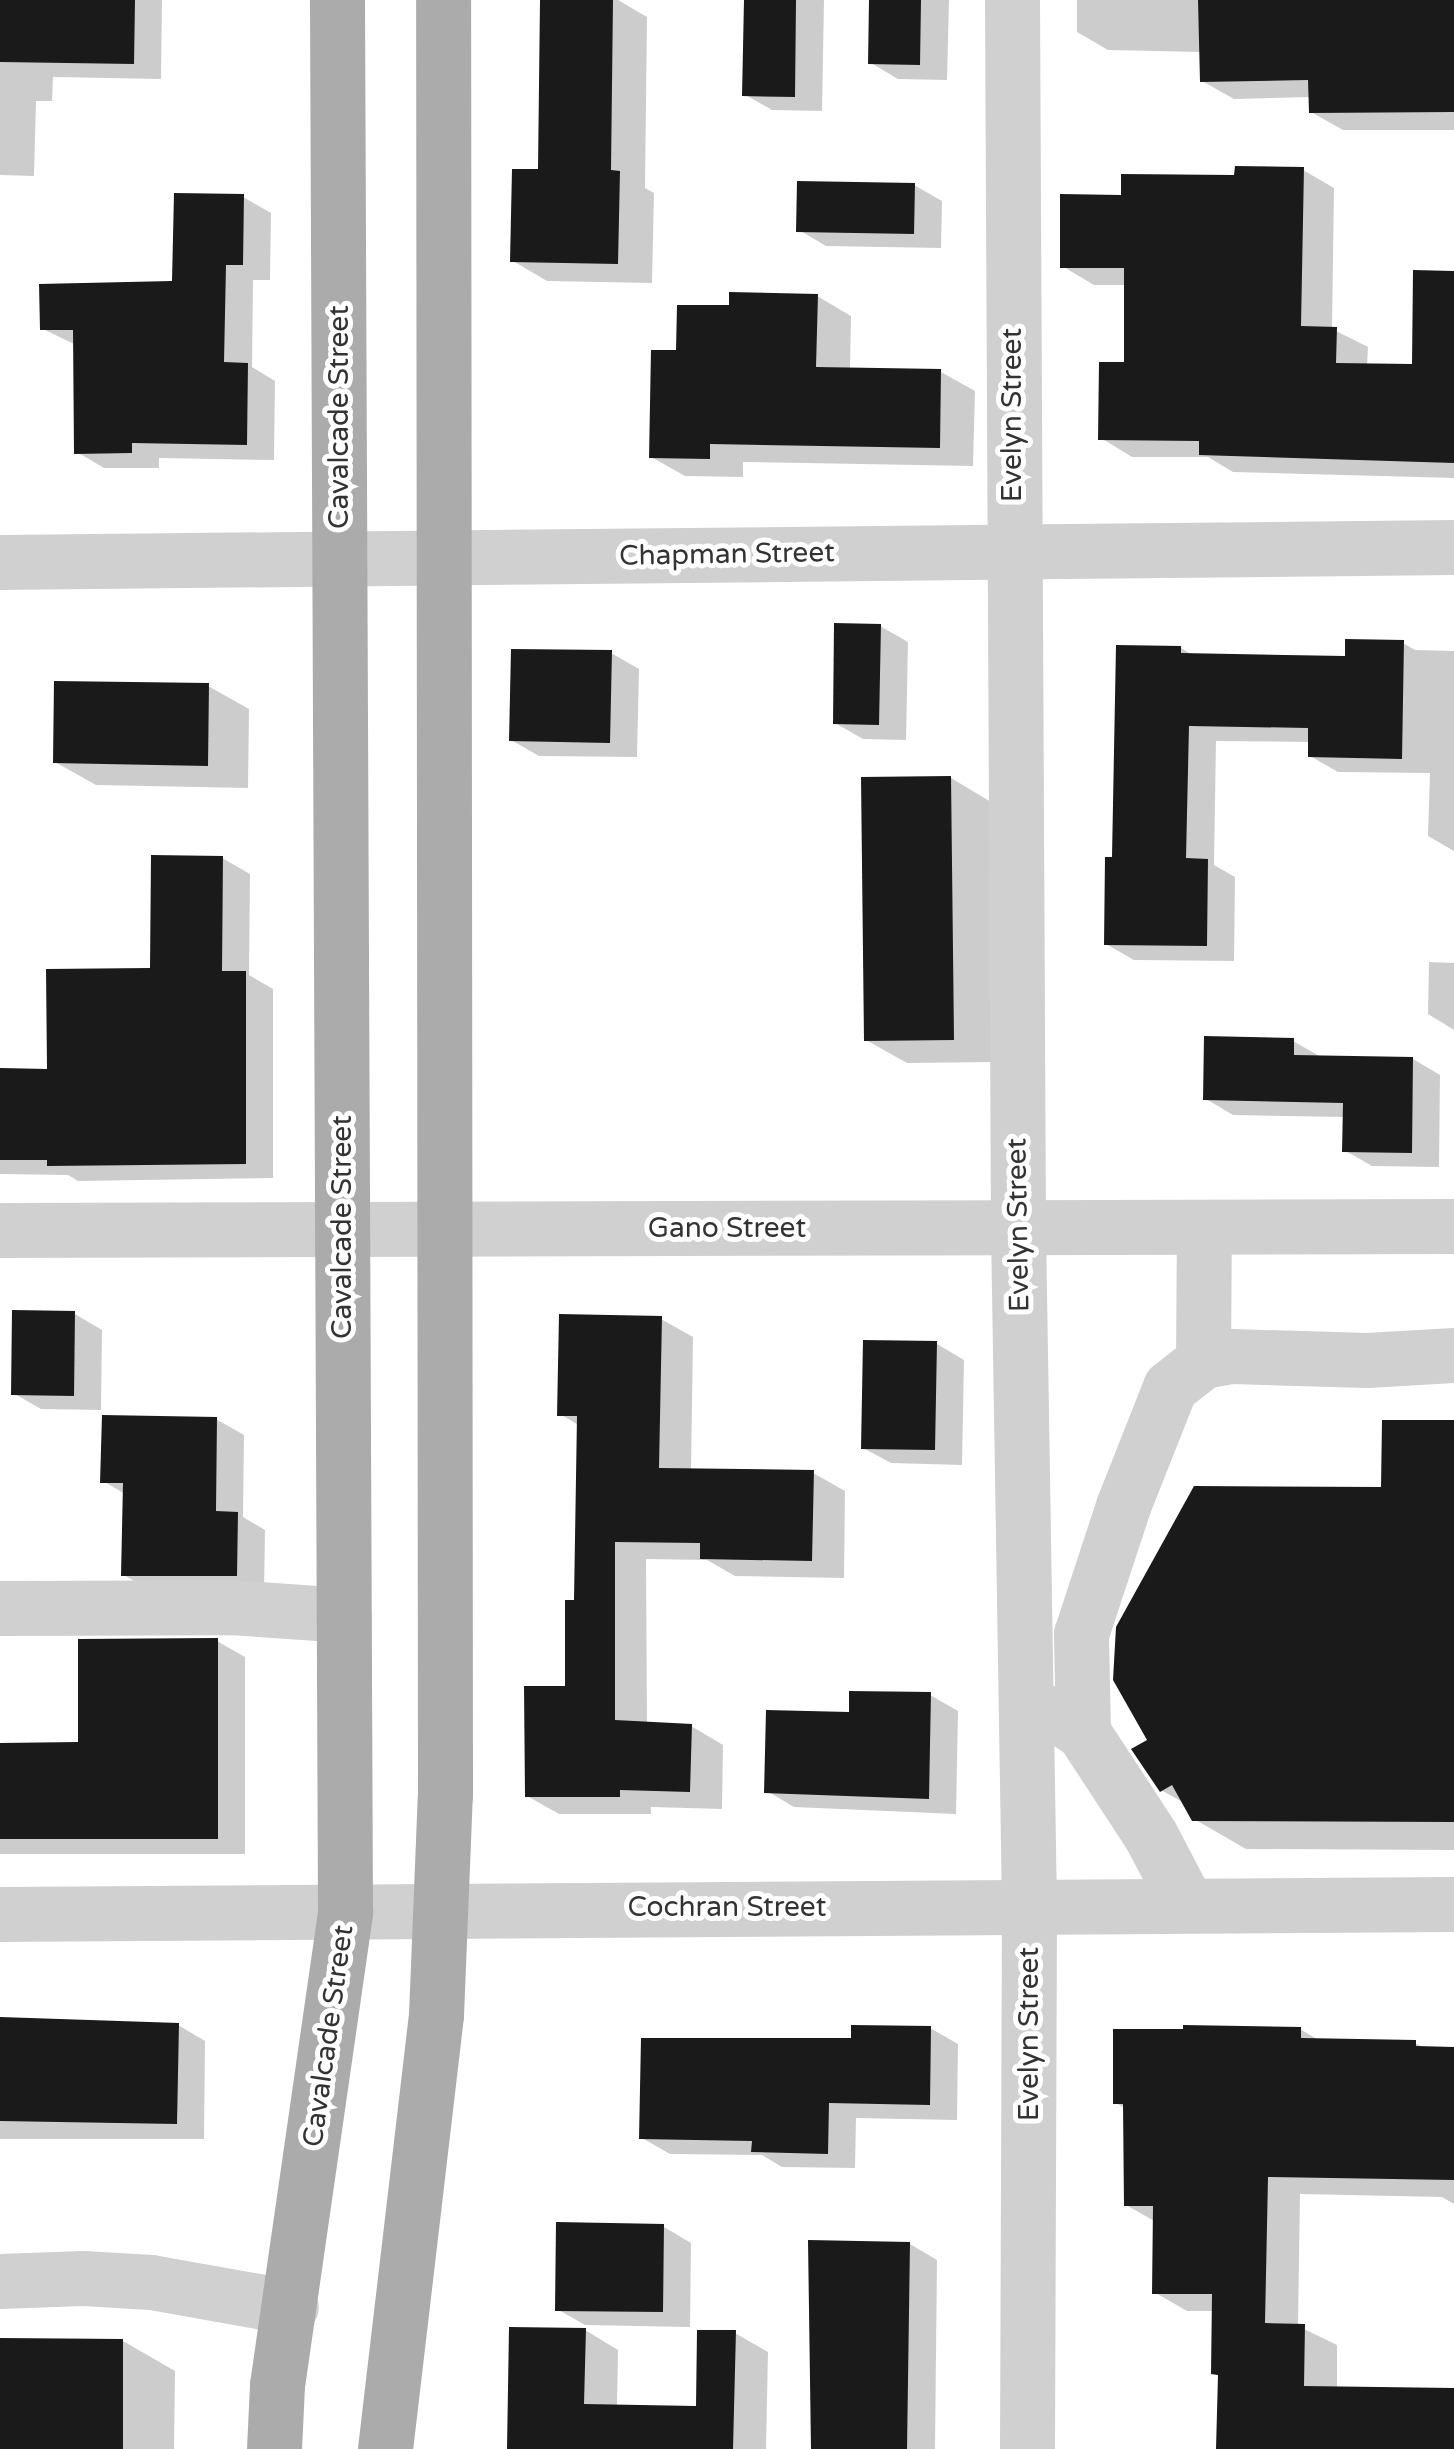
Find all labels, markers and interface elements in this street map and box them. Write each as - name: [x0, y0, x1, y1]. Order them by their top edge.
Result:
- street label: Cavalcade Street: [322, 305, 356, 529]
- street label: Evelyn Street: [995, 328, 1029, 502]
- street label: Chapman Street: [619, 535, 835, 573]
- street label: Cavalcade Street: [325, 1115, 359, 1339]
- street label: Evelyn Street: [1000, 1138, 1036, 1312]
- street label: Gano Street: [648, 1211, 806, 1245]
- street label: Cochran Street: [628, 1890, 826, 1924]
- street label: Cavalcade Street: [296, 1923, 360, 2149]
- street label: Evelyn Street: [1012, 1947, 1046, 2121]

